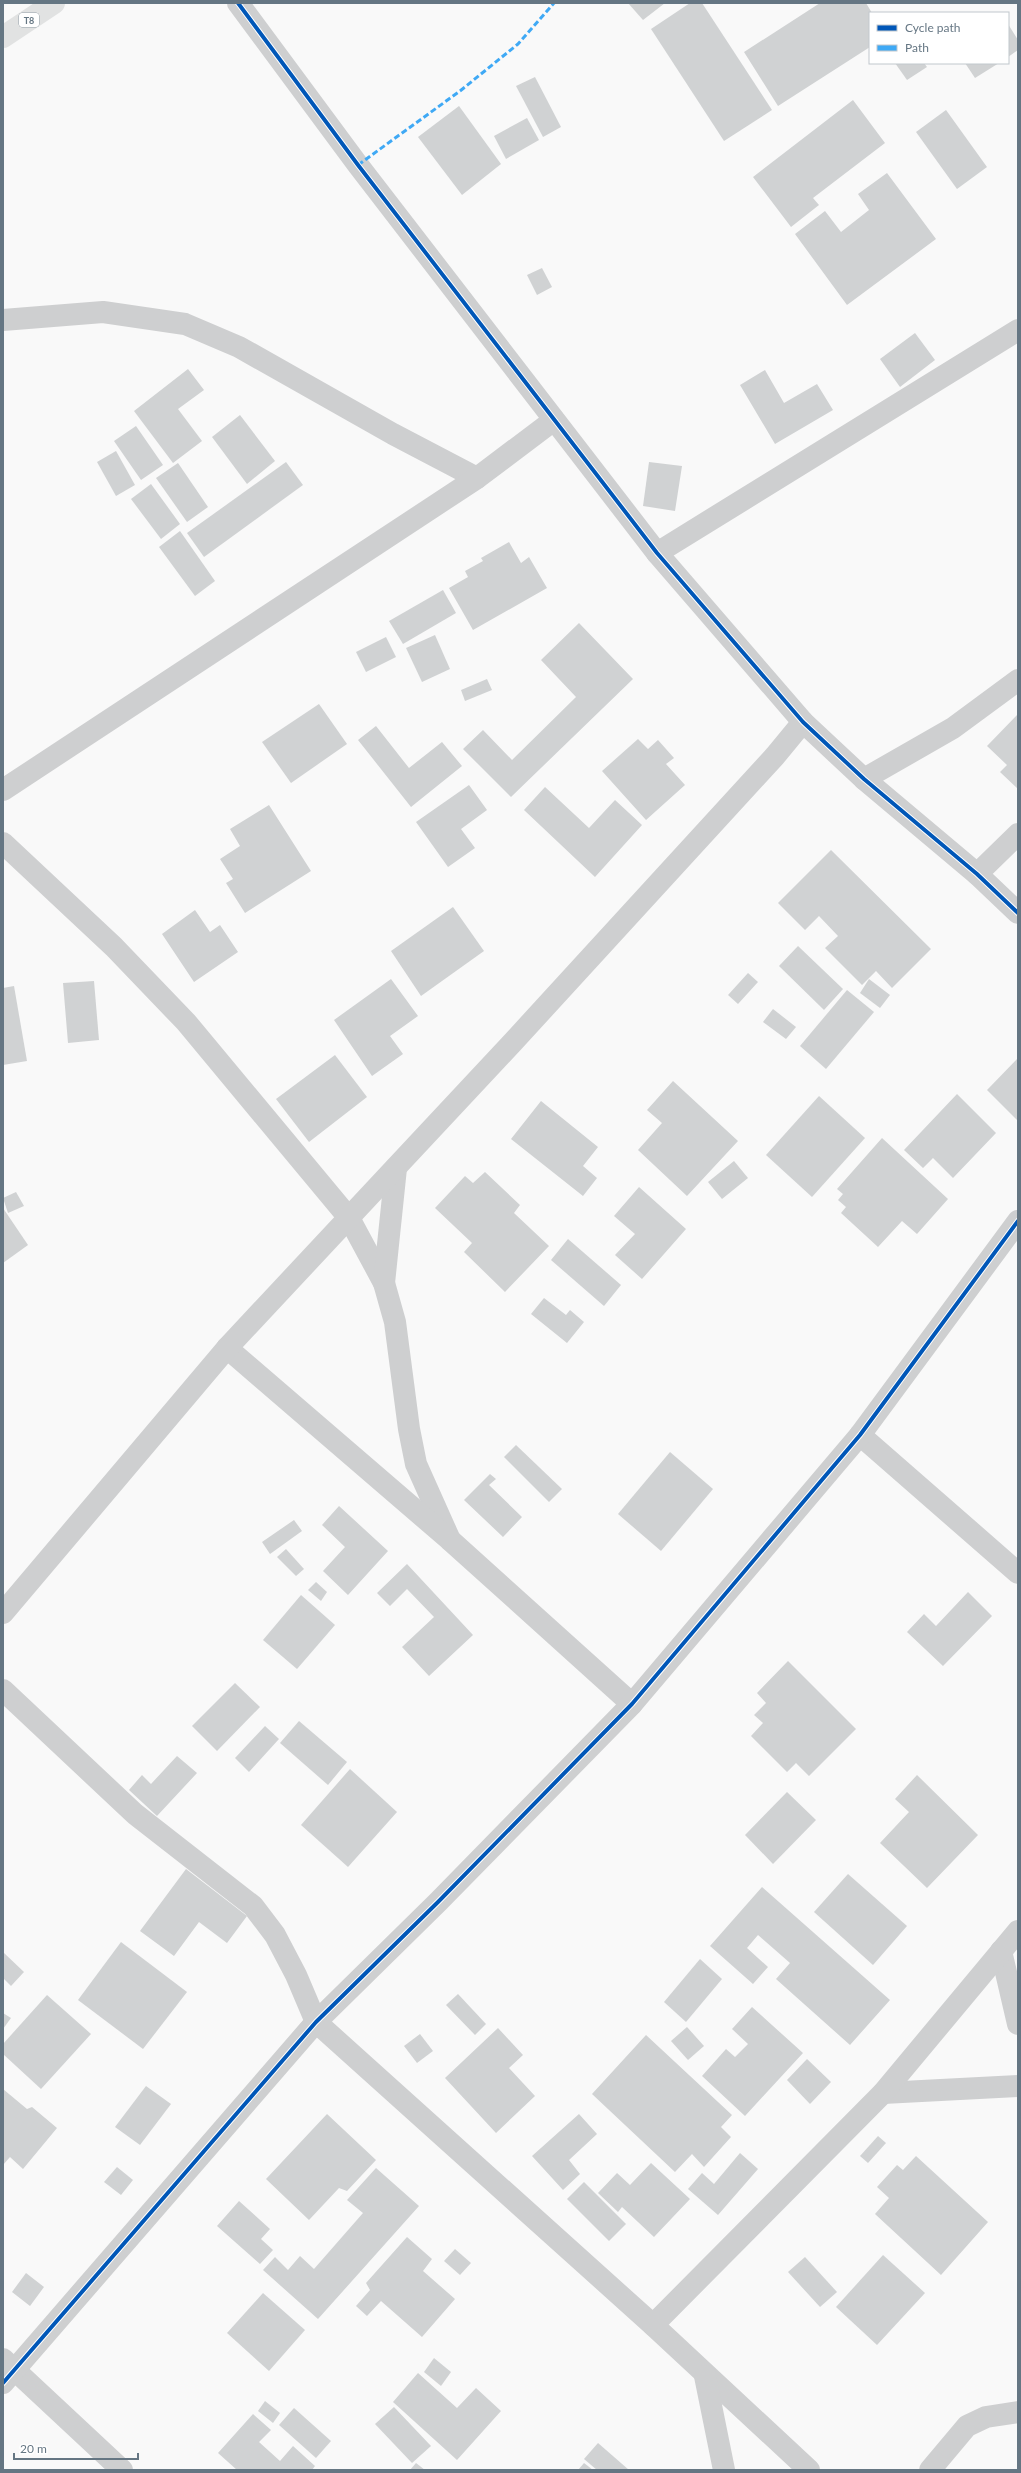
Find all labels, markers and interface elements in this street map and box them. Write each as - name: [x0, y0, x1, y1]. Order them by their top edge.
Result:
- legend: [869, 12, 1009, 64]
- road number: T8: [19, 13, 39, 27]
- text: Cycle path: [905, 20, 960, 35]
- text: Path: [905, 40, 929, 55]
- scale bar: [14, 2435, 138, 2461]
- text: 20 m: [20, 2441, 47, 2456]

